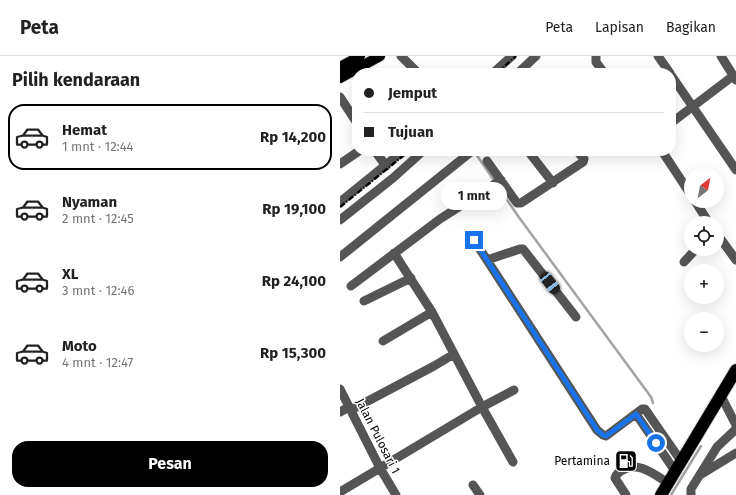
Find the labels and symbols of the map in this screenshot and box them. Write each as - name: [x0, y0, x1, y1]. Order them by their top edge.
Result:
- north arrow: [684, 168, 724, 208]
- callout: 1 mnt: [441, 182, 507, 210]
- route end: [465, 231, 483, 249]
- car: [538, 270, 562, 296]
- street label: Jalan Pulosari 1: [353, 396, 403, 476]
- route start: [647, 434, 665, 452]
- fuel station icon: Pertamina: [613, 448, 639, 474]
- place label: Pertamina: [554, 454, 610, 468]

